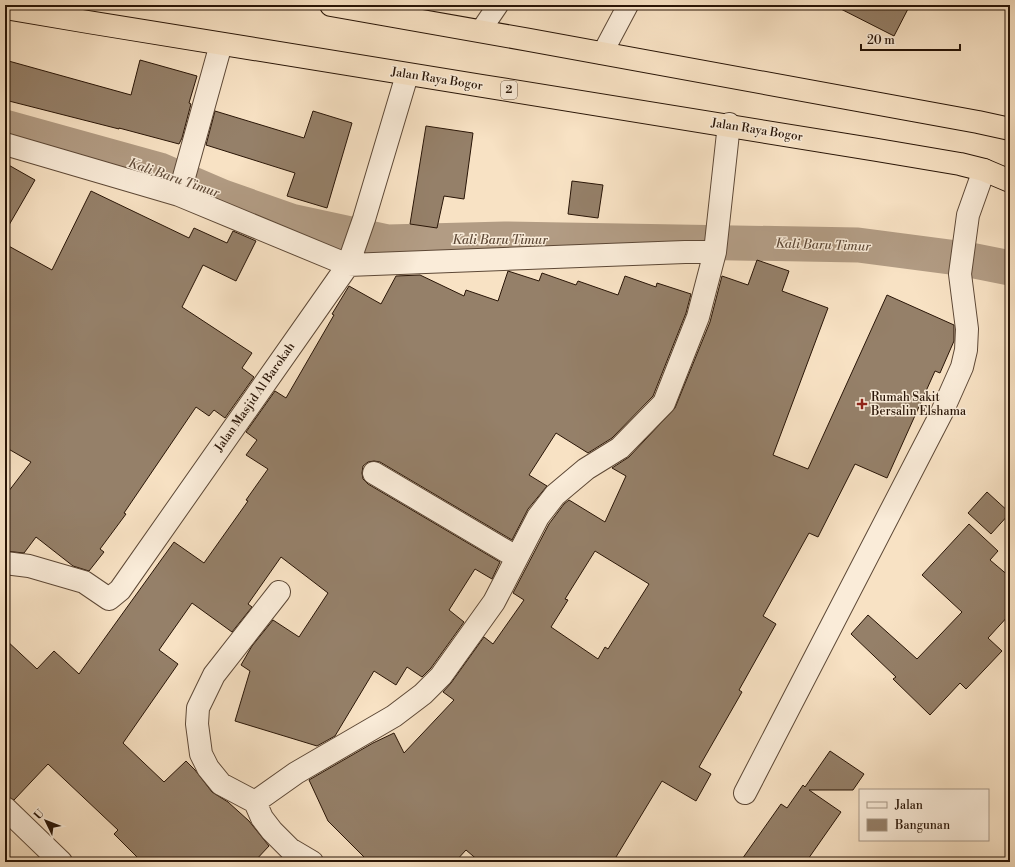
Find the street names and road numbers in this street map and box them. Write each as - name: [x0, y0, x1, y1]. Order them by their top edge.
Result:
- street label: Jalan Raya Bogor: [389, 64, 484, 94]
- road number: 2: [501, 81, 517, 99]
- street label: Jalan Raya Bogor: [709, 115, 804, 145]
- street label: Jalan Masjid Al Barokah: [211, 339, 298, 455]

